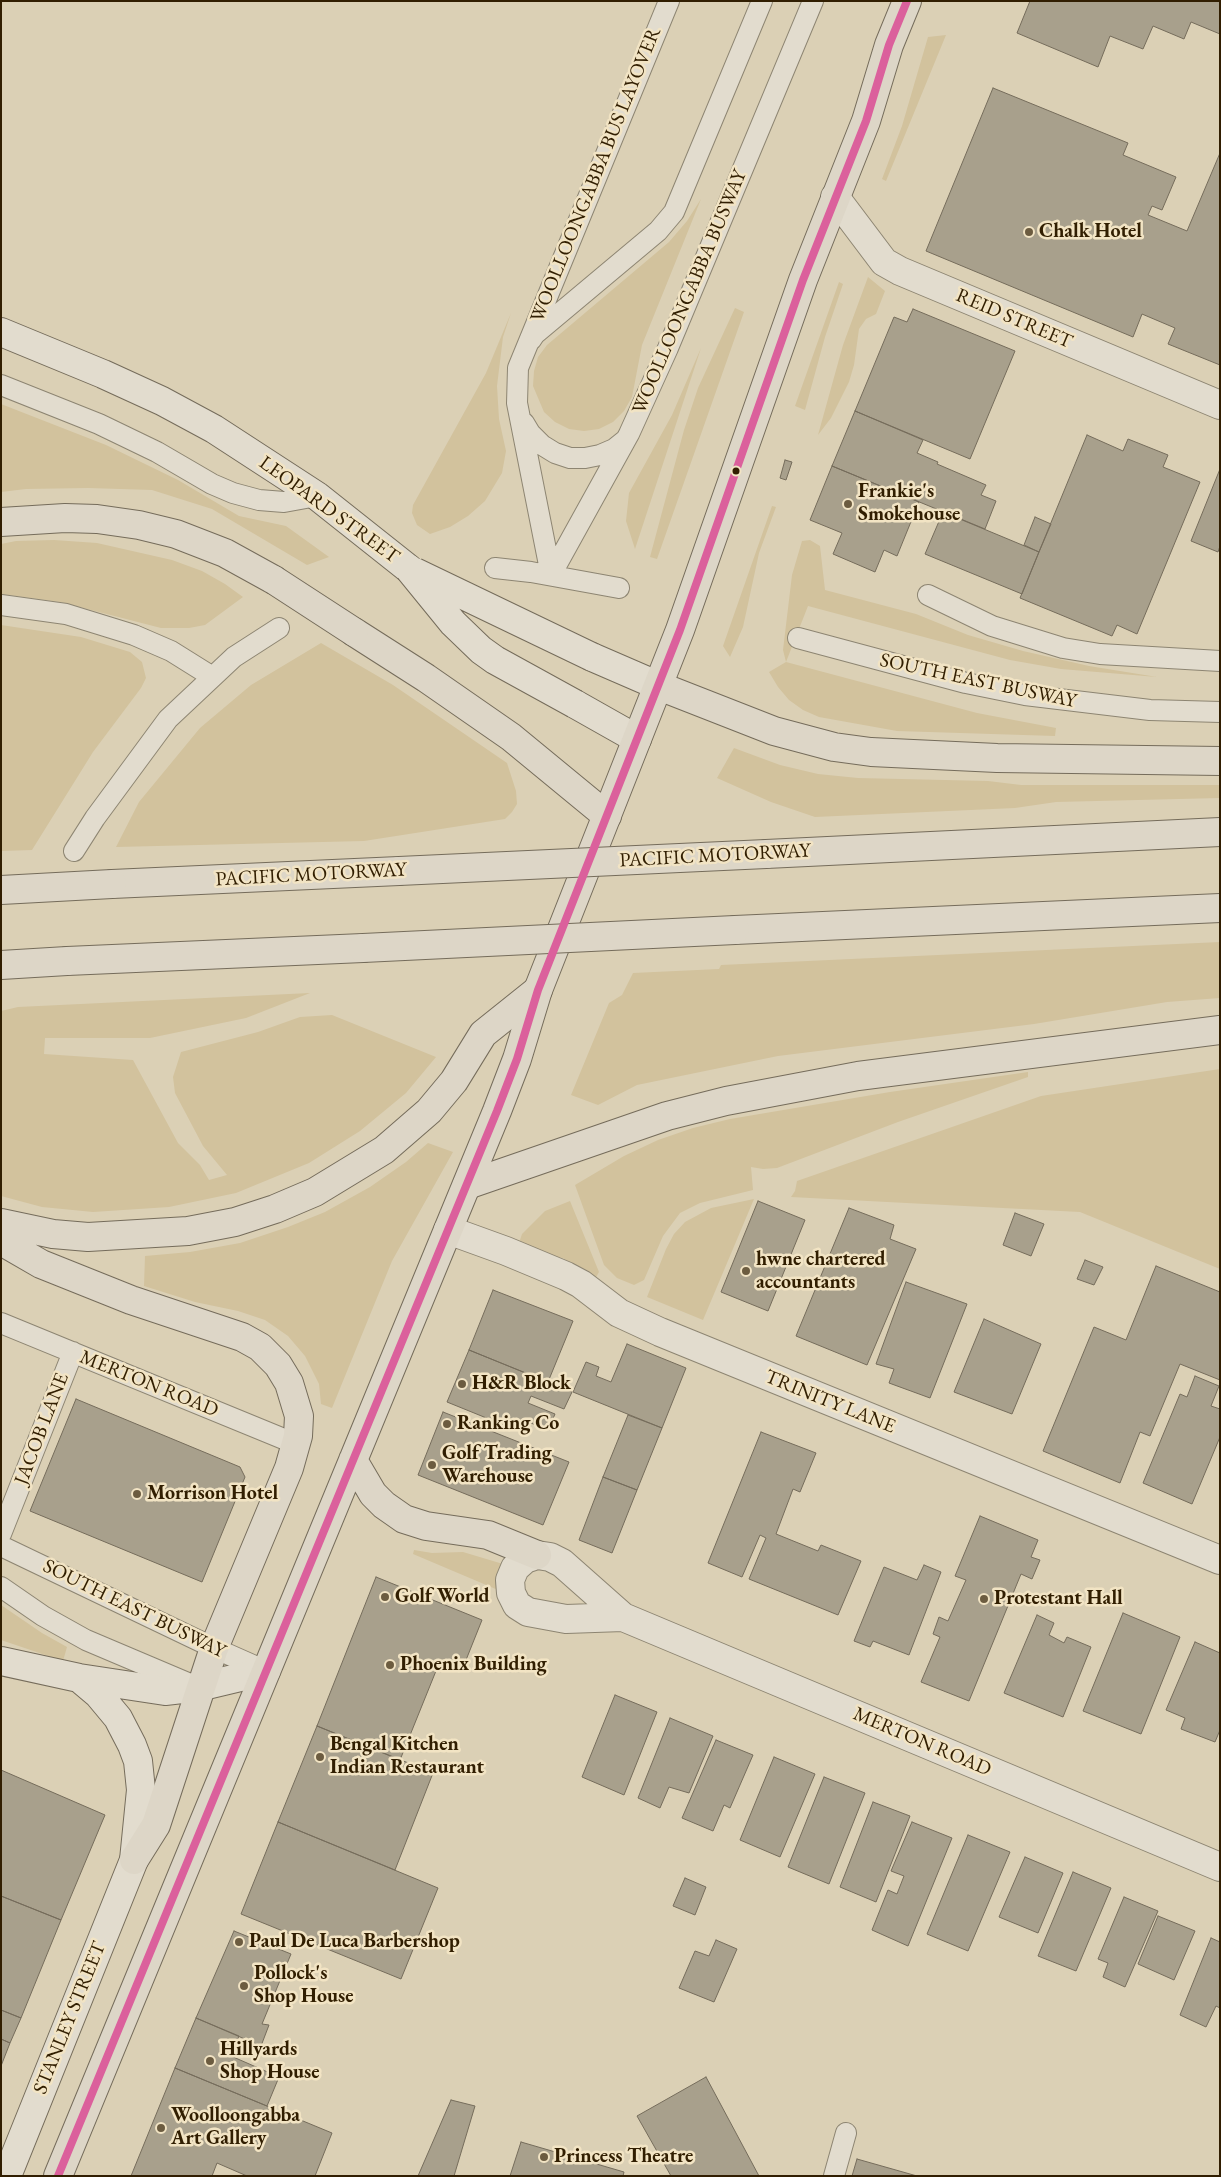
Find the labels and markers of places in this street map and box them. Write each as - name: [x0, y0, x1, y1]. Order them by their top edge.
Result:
- place label: Chalk Hotel: [1039, 220, 1142, 244]
- marker: Chalk Hotel: [1023, 226, 1035, 238]
- unlabelled marker: [731, 466, 741, 476]
- place label: Frankie's Smokehouse: [858, 480, 960, 527]
- marker: Frankie's Smokehouse: [842, 498, 854, 510]
- place label: hwne chartered accountants: [756, 1248, 886, 1295]
- marker: hwne chartered accountants: [740, 1265, 752, 1277]
- place label: H&R Block: [472, 1372, 571, 1396]
- marker: H&R Block: [456, 1378, 468, 1390]
- place label: Ranking Co: [457, 1412, 559, 1436]
- marker: Ranking Co: [441, 1418, 453, 1430]
- place label: Golf Trading Warehouse: [442, 1442, 552, 1489]
- marker: Golf Trading Warehouse: [426, 1459, 438, 1471]
- place label: Morrison Hotel: [147, 1482, 278, 1506]
- marker: Morrison Hotel: [131, 1488, 143, 1500]
- place label: Golf World: [395, 1585, 490, 1609]
- place label: Protestant Hall: [994, 1587, 1123, 1611]
- marker: Golf World: [379, 1591, 391, 1603]
- marker: Protestant Hall: [978, 1593, 990, 1605]
- place label: Phoenix Building: [400, 1653, 547, 1677]
- marker: Phoenix Building: [384, 1659, 396, 1671]
- place label: Bengal Kitchen Indian Restaurant: [330, 1733, 484, 1780]
- marker: Bengal Kitchen Indian Restaurant: [314, 1751, 326, 1763]
- place label: Paul De Luca Barbershop: [249, 1930, 460, 1954]
- marker: Paul De Luca Barbershop: [233, 1936, 245, 1948]
- place label: Pollock's Shop House: [254, 1962, 354, 2009]
- marker: Pollock's Shop House: [238, 1980, 250, 1992]
- place label: Hillyards Shop House: [220, 2038, 320, 2085]
- marker: Hillyards Shop House: [204, 2055, 216, 2067]
- place label: Woolloongabba Art Gallery: [171, 2104, 300, 2151]
- marker: Woolloongabba Art Gallery: [155, 2122, 167, 2134]
- place label: Princess Theatre: [554, 2145, 693, 2169]
- marker: Princess Theatre: [538, 2151, 550, 2163]

